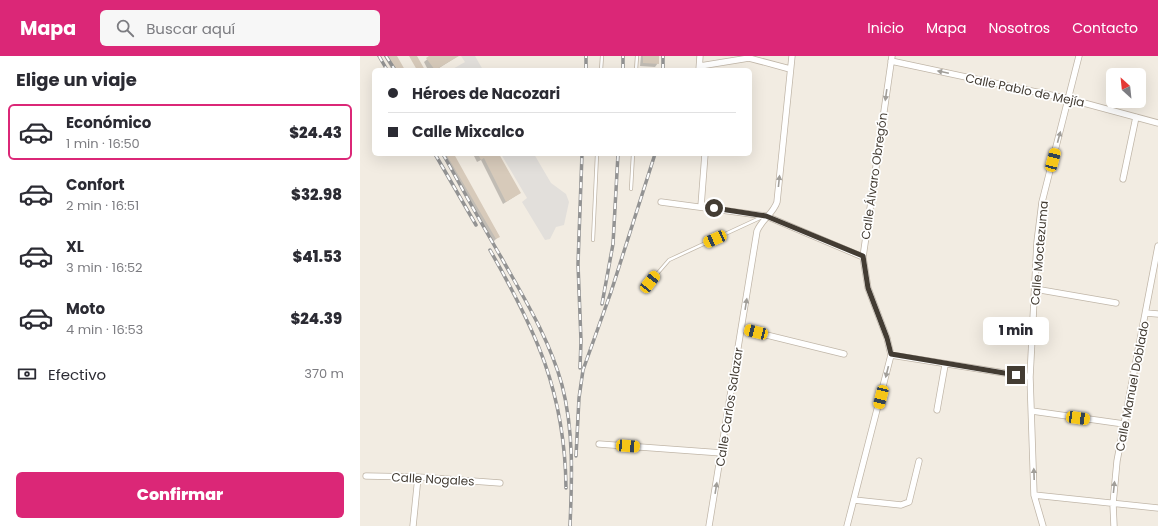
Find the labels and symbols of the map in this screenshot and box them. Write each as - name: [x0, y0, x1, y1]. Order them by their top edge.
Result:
- north arrow: [1106, 68, 1146, 108]
- one-way arrow: [937, 69, 949, 75]
- street label: Calle Pablo de Mejía: [964, 69, 1086, 111]
- one-way arrow: [883, 89, 889, 101]
- street label: Calle Álvaro Obregón: [857, 111, 891, 241]
- one-way arrow: [1056, 131, 1062, 143]
- car: [1044, 147, 1062, 173]
- one-way arrow: [776, 175, 782, 187]
- route start: [705, 199, 723, 217]
- street label: Calle Moctezuma: [1026, 200, 1052, 306]
- car: [702, 229, 728, 249]
- car: [638, 269, 662, 295]
- one-way arrow: [743, 298, 749, 310]
- callout: 1 min: [983, 317, 1049, 345]
- street label: Calle Manuel Doblado: [1111, 319, 1153, 453]
- car: [743, 323, 769, 341]
- street label: Calle Carlos Salazar: [711, 346, 747, 468]
- one-way arrow: [884, 366, 890, 378]
- route end: [1007, 366, 1025, 384]
- car: [872, 384, 890, 410]
- car: [1065, 410, 1091, 426]
- car: [616, 439, 640, 453]
- one-way arrow: [1031, 467, 1037, 480]
- street label: Calle Nogales: [391, 468, 475, 490]
- one-way arrow: [713, 481, 719, 494]
- one-way arrow: [1111, 481, 1118, 493]

